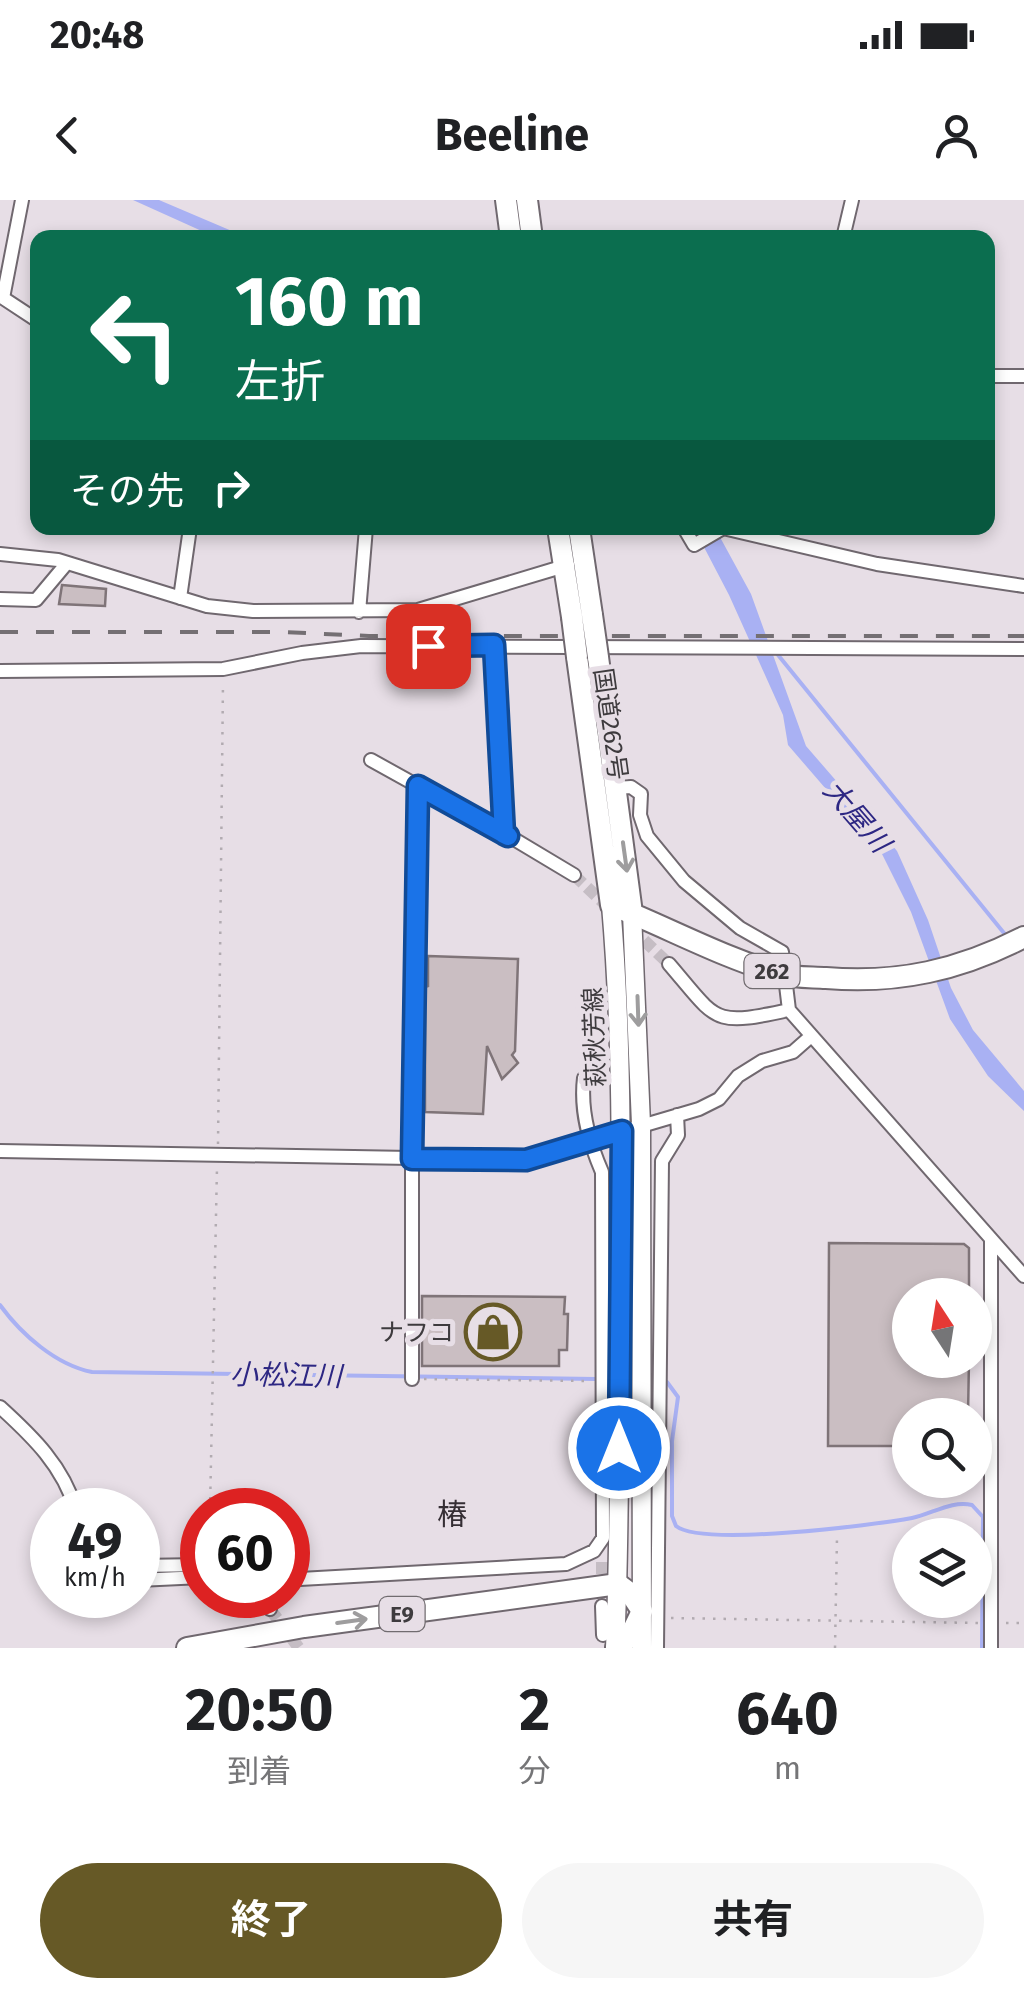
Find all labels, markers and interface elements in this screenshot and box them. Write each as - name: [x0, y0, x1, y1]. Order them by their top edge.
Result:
- text: 20:48: [50, 12, 144, 58]
- icon: back: [40, 108, 95, 163]
- text: Beeline: [435, 108, 589, 162]
- icon: person: [929, 108, 984, 163]
- text: 160 m: [235, 260, 424, 344]
- icon: left: [70, 270, 200, 400]
- text: 左折: [235, 355, 325, 409]
- icon: right: [204, 460, 259, 515]
- text: その先: [70, 468, 184, 514]
- pin: [386, 604, 471, 689]
- icon: arrive: [401, 619, 456, 674]
- street label: 国道262号: [587, 666, 633, 782]
- water label: 大屋川: [817, 774, 899, 861]
- one-way arrow: [616, 841, 634, 873]
- road number: 262: [744, 954, 800, 988]
- street label: 萩秋芳線: [578, 986, 612, 1087]
- one-way arrow: [628, 994, 647, 1026]
- north arrow: [892, 1278, 992, 1378]
- map controls: [892, 1278, 992, 1618]
- shop icon: ナフコ: [463, 1302, 523, 1362]
- place label: ナフコ: [379, 1318, 454, 1348]
- water label: 小松江川: [230, 1358, 345, 1393]
- position arrow: [567, 1396, 671, 1500]
- button: search: [892, 1398, 992, 1498]
- speed limit sign: 60: [180, 1488, 310, 1618]
- district label: 椿: [437, 1497, 467, 1533]
- text: 49: [67, 1511, 123, 1571]
- button: layers: [892, 1518, 992, 1618]
- text: km/h: [64, 1563, 126, 1593]
- road number: E9: [380, 1597, 424, 1631]
- one-way arrow: [335, 1611, 368, 1629]
- text: 20:50: [185, 1674, 333, 1746]
- text: 2: [519, 1674, 550, 1746]
- text: 640: [736, 1678, 839, 1750]
- text: m: [774, 1749, 801, 1787]
- text: 到着: [227, 1752, 291, 1790]
- text: 分: [519, 1752, 551, 1790]
- button: 終了: [40, 1863, 502, 1978]
- button: 共有: [522, 1863, 984, 1978]

